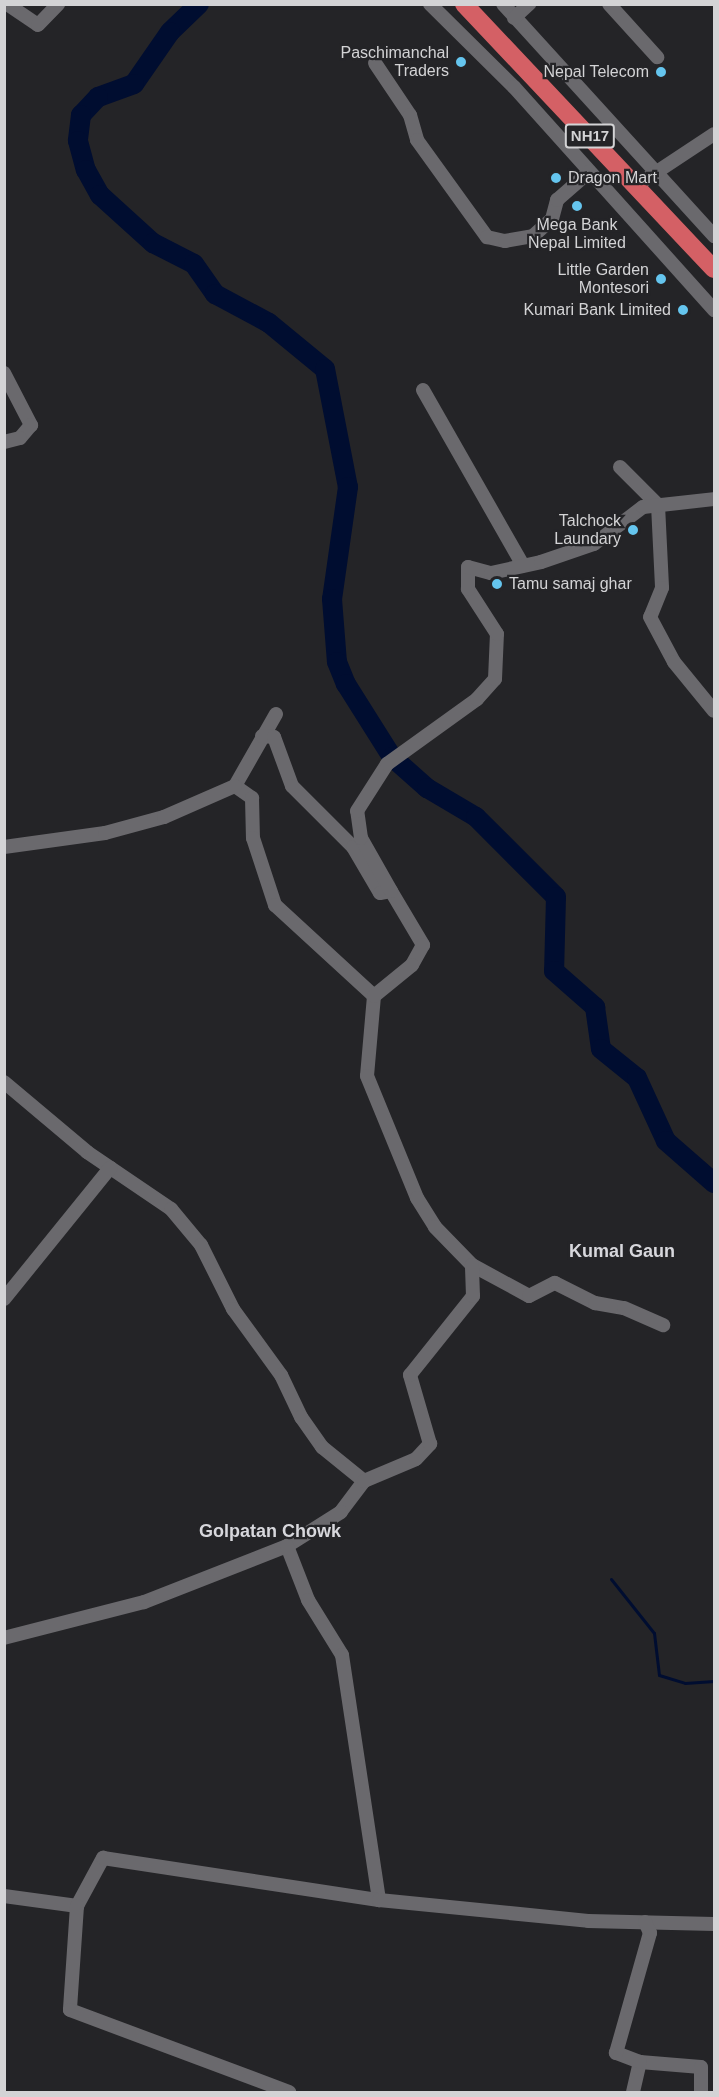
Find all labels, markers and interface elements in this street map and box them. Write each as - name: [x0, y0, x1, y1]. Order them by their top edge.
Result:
- place label: Paschimanchal Traders: [340, 43, 449, 81]
- marker: Paschimanchal Traders: [454, 55, 468, 69]
- place label: Nepal Telecom: [543, 62, 649, 82]
- marker: Nepal Telecom: [654, 65, 668, 79]
- road number: NH17: [564, 124, 616, 148]
- place label: Dragon Mart: [568, 168, 657, 188]
- marker: Dragon Mart: [549, 171, 563, 185]
- marker: Mega Bank Nepal Limited: [570, 199, 584, 213]
- place label: Mega Bank Nepal Limited: [528, 215, 626, 253]
- place label: Little Garden Montesori: [557, 260, 649, 298]
- marker: Little Garden Montesori: [654, 272, 668, 286]
- place label: Kumari Bank Limited: [523, 300, 671, 320]
- marker: Kumari Bank Limited: [676, 303, 690, 317]
- place label: Talchock Laundary: [554, 511, 621, 549]
- marker: Talchock Laundary: [626, 523, 640, 537]
- place label: Tamu samaj ghar: [509, 574, 632, 594]
- marker: Tamu samaj ghar: [490, 577, 504, 591]
- district label: Kumal Gaun: [569, 1240, 675, 1262]
- district label: Golpatan Chowk: [199, 1520, 341, 1542]

